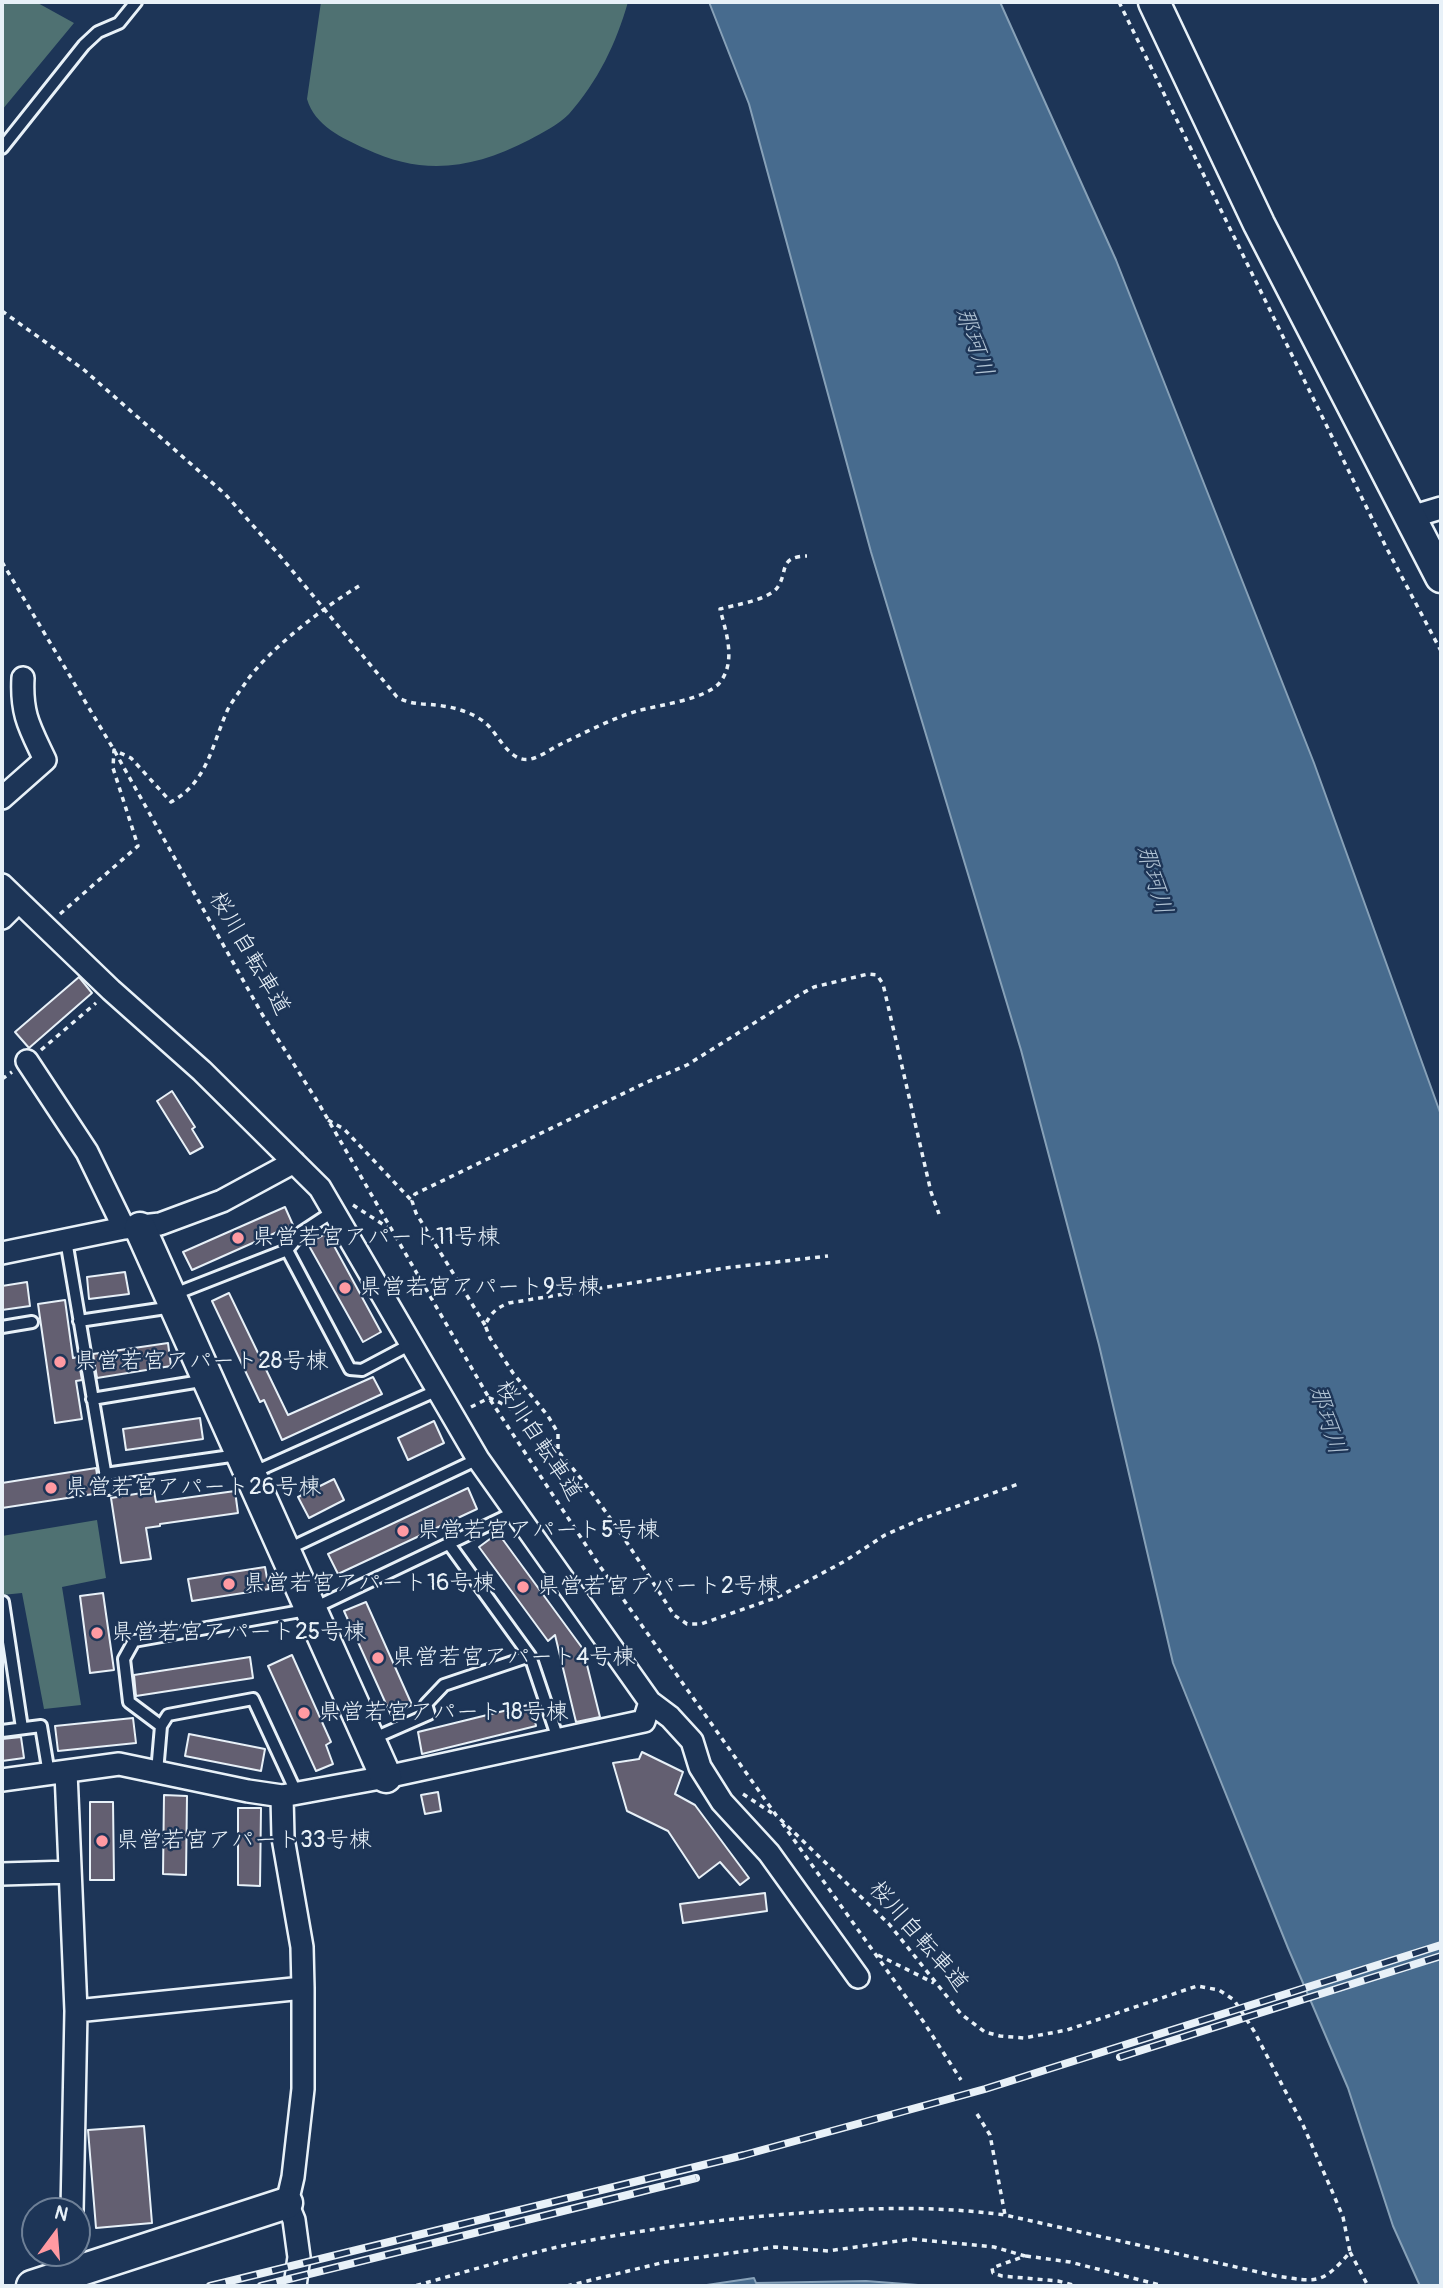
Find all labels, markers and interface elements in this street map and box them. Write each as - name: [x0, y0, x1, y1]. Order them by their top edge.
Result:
- water label: 那珂川: [948, 303, 998, 381]
- water label: 那珂川: [1129, 841, 1177, 919]
- street label: 桜川自転車道: [203, 887, 295, 1021]
- place label: 県営若宮アパート11号棟: [252, 1224, 500, 1252]
- marker: 県営若宮アパート11号棟: [230, 1230, 246, 1246]
- place label: 県営若宮アパート9号棟: [359, 1274, 601, 1302]
- marker: 県営若宮アパート9号棟: [337, 1280, 353, 1296]
- place label: 県営若宮アパート28号棟: [74, 1348, 328, 1376]
- marker: 県営若宮アパート28号棟: [52, 1354, 68, 1370]
- street label: 桜川自転車道: [489, 1376, 587, 1506]
- water label: 那珂川: [1301, 1381, 1351, 1459]
- place label: 県営若宮アパート26号棟: [65, 1474, 321, 1502]
- marker: 県営若宮アパート26号棟: [43, 1480, 59, 1496]
- place label: 県営若宮アパート5号棟: [417, 1517, 659, 1545]
- marker: 県営若宮アパート5号棟: [395, 1523, 411, 1539]
- place label: 県営若宮アパート16号棟: [243, 1570, 495, 1598]
- place label: 県営若宮アパート2号棟: [537, 1573, 780, 1601]
- marker: 県営若宮アパート16号棟: [221, 1576, 237, 1592]
- marker: 県営若宮アパート2号棟: [515, 1579, 531, 1595]
- place label: 県営若宮アパート25号棟: [111, 1619, 366, 1647]
- marker: 県営若宮アパート25号棟: [89, 1625, 105, 1641]
- place label: 県営若宮アパート4号棟: [392, 1644, 635, 1672]
- marker: 県営若宮アパート4号棟: [370, 1650, 386, 1666]
- place label: 県営若宮アパート18号棟: [318, 1699, 569, 1727]
- marker: 県営若宮アパート18号棟: [296, 1705, 312, 1721]
- place label: 県営若宮アパート33号棟: [116, 1827, 372, 1855]
- marker: 県営若宮アパート33号棟: [94, 1833, 110, 1849]
- street label: 桜川自転車道: [862, 1876, 974, 1998]
- north arrow: [21, 2197, 91, 2267]
- text: N: [52, 2200, 71, 2227]

